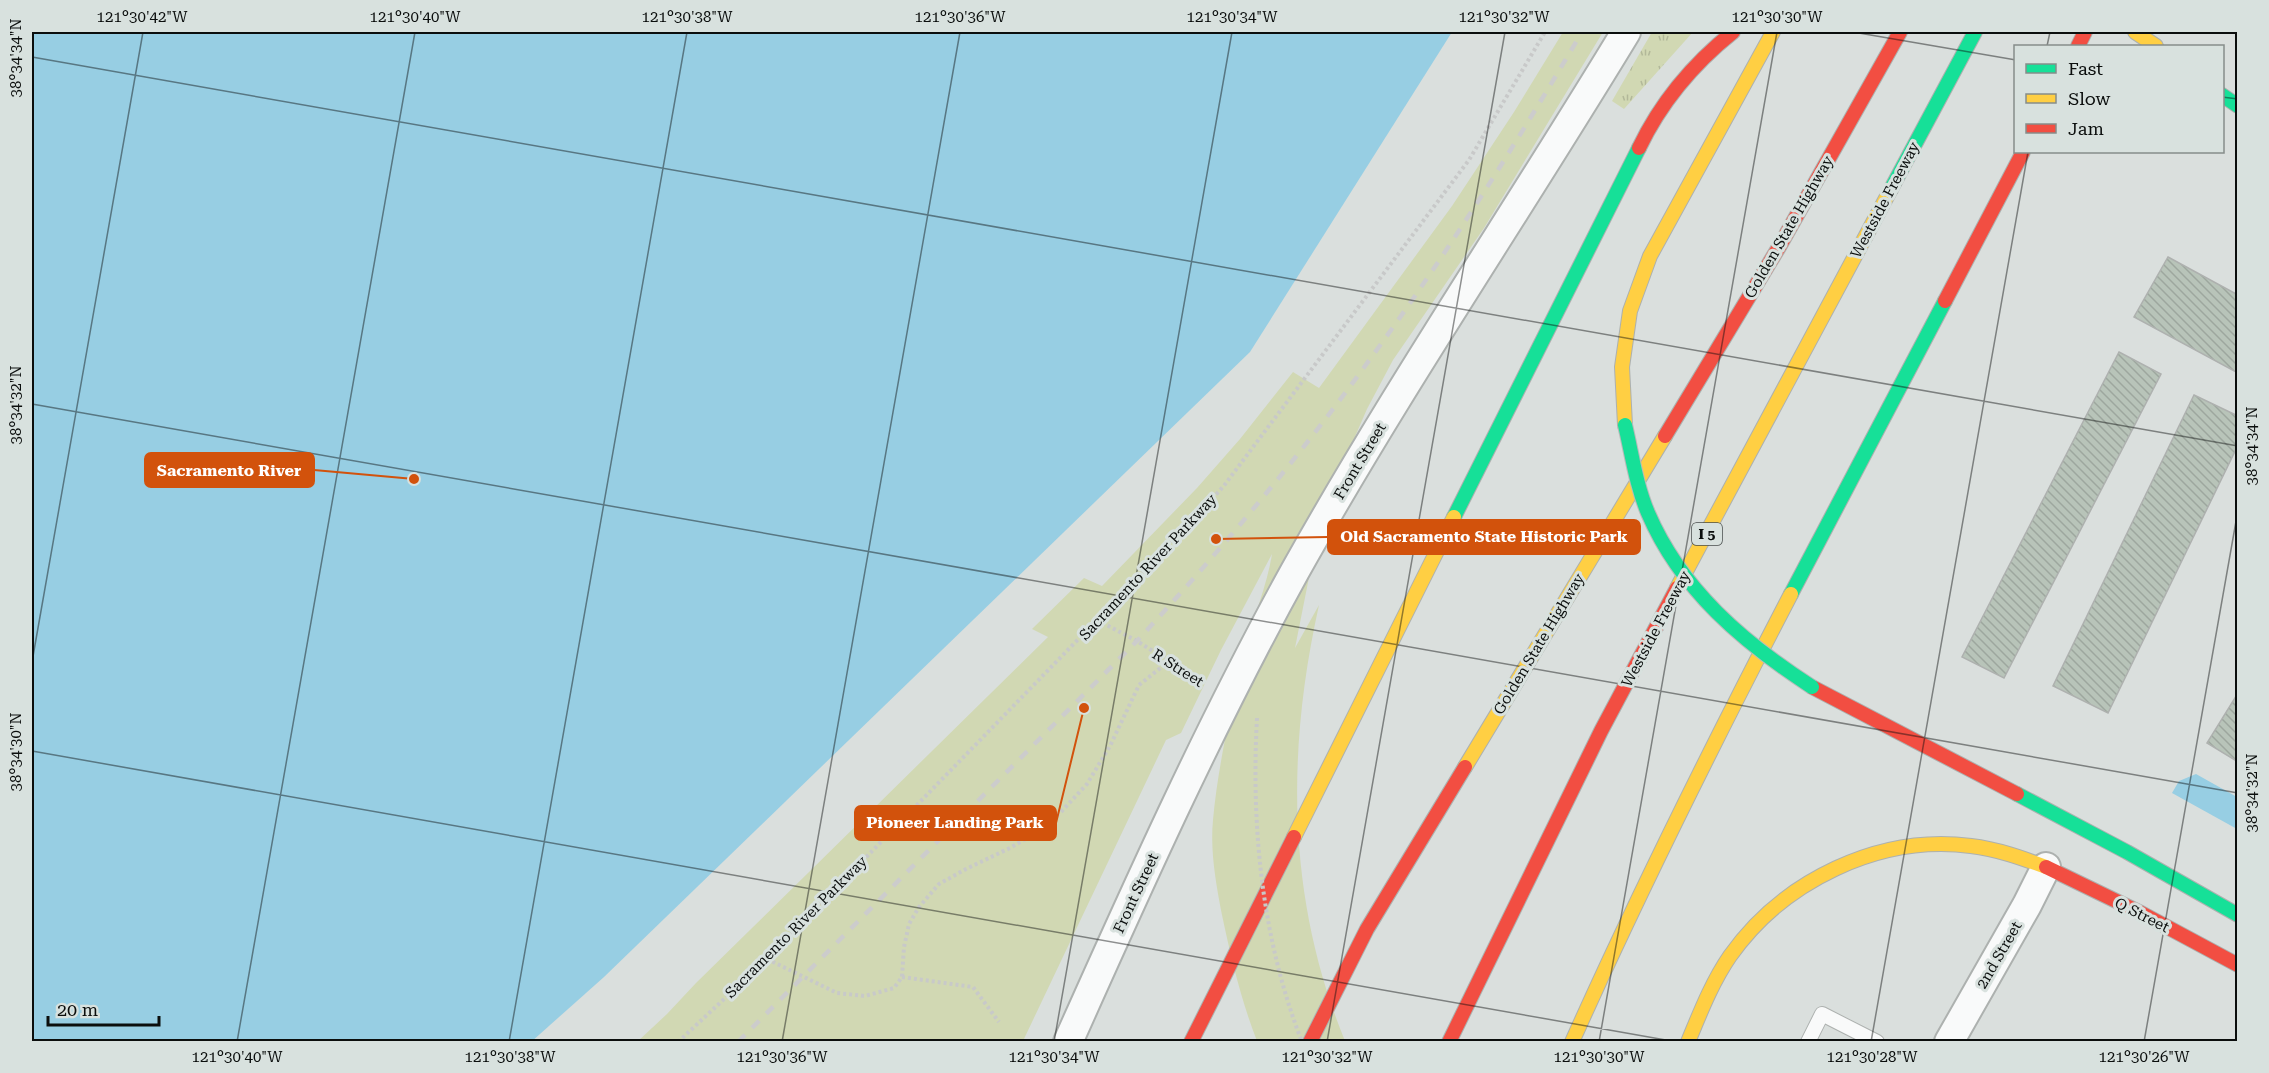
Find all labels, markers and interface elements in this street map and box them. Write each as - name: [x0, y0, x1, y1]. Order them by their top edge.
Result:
- text: 121°30'42"W: [97, 8, 188, 26]
- text: 121°30'40"W: [370, 8, 461, 26]
- text: 121°30'38"W: [642, 8, 733, 26]
- text: 121°30'36"W: [915, 8, 1006, 26]
- text: 121°30'34"W: [1187, 8, 1278, 26]
- text: 121°30'32"W: [1459, 8, 1550, 26]
- text: 121°30'30"W: [1732, 8, 1823, 26]
- text: 38°34'34"N: [7, 18, 25, 98]
- legend: [2014, 45, 2224, 153]
- text: Fast: [2068, 58, 2103, 79]
- text: Slow: [2068, 88, 2110, 109]
- text: Jam: [2068, 118, 2104, 139]
- street label: Westside Freeway: [1847, 139, 1923, 261]
- street label: Golden State Highway: [1741, 152, 1837, 301]
- text: 38°34'32"N: [7, 365, 25, 445]
- text: 38°34'34"N: [2243, 406, 2261, 486]
- street label: Front Street: [1330, 419, 1390, 503]
- callout: Sacramento River: [145, 453, 314, 487]
- text: Sacramento River: [157, 461, 301, 480]
- street label: Sacramento River Parkway: [1075, 490, 1221, 644]
- callout: Old Sacramento State Historic Park: [1328, 520, 1640, 554]
- road number: I 5: [1692, 523, 1722, 545]
- text: Old Sacramento State Historic Park: [1340, 527, 1628, 546]
- street label: Westside Freeway: [1618, 568, 1694, 690]
- street label: Golden State Highway: [1490, 570, 1588, 718]
- street label: R Street: [1149, 645, 1207, 691]
- text: 38°34'30"N: [7, 712, 25, 792]
- text: 38°34'32"N: [2243, 753, 2261, 833]
- callout: Pioneer Landing Park: [855, 806, 1056, 840]
- text: Pioneer Landing Park: [866, 813, 1044, 832]
- street label: Front Street: [1110, 850, 1163, 936]
- street label: Sacramento River Parkway: [721, 852, 871, 1002]
- street label: Q Street: [2112, 894, 2173, 937]
- street label: 2nd Street: [1973, 918, 2026, 992]
- scale bar: [48, 989, 159, 1027]
- text: 20 m: [57, 999, 98, 1020]
- text: 121°30'40"W: [192, 1048, 283, 1066]
- text: 121°30'38"W: [465, 1048, 556, 1066]
- text: 121°30'36"W: [737, 1048, 828, 1066]
- text: 121°30'34"W: [1009, 1048, 1100, 1066]
- text: 121°30'32"W: [1282, 1048, 1373, 1066]
- text: 121°30'30"W: [1554, 1048, 1645, 1066]
- text: 121°30'28"W: [1827, 1048, 1918, 1066]
- text: 121°30'26"W: [2099, 1048, 2190, 1066]

